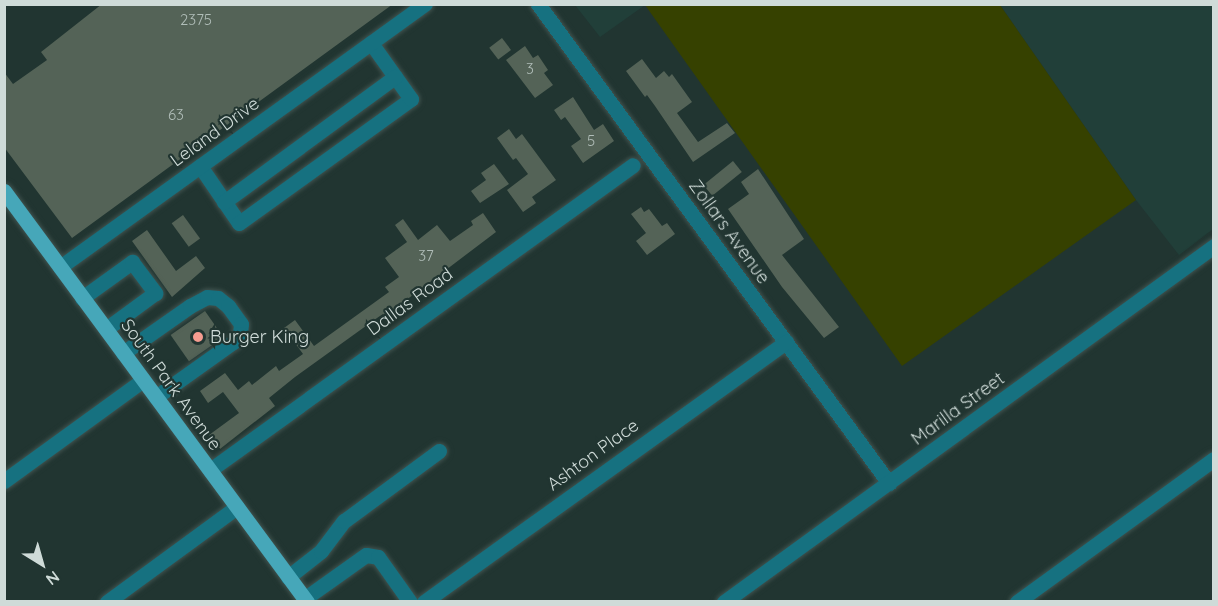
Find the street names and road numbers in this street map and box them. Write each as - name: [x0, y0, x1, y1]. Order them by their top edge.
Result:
- street label: Leland Drive: [166, 93, 264, 171]
- street label: Zollars Avenue: [684, 176, 774, 288]
- street label: Dallas Road: [363, 264, 457, 340]
- street label: South Park Avenue: [116, 315, 226, 455]
- street label: Marilla Street: [907, 368, 1009, 450]
- street label: Ashton Place: [543, 415, 643, 495]

